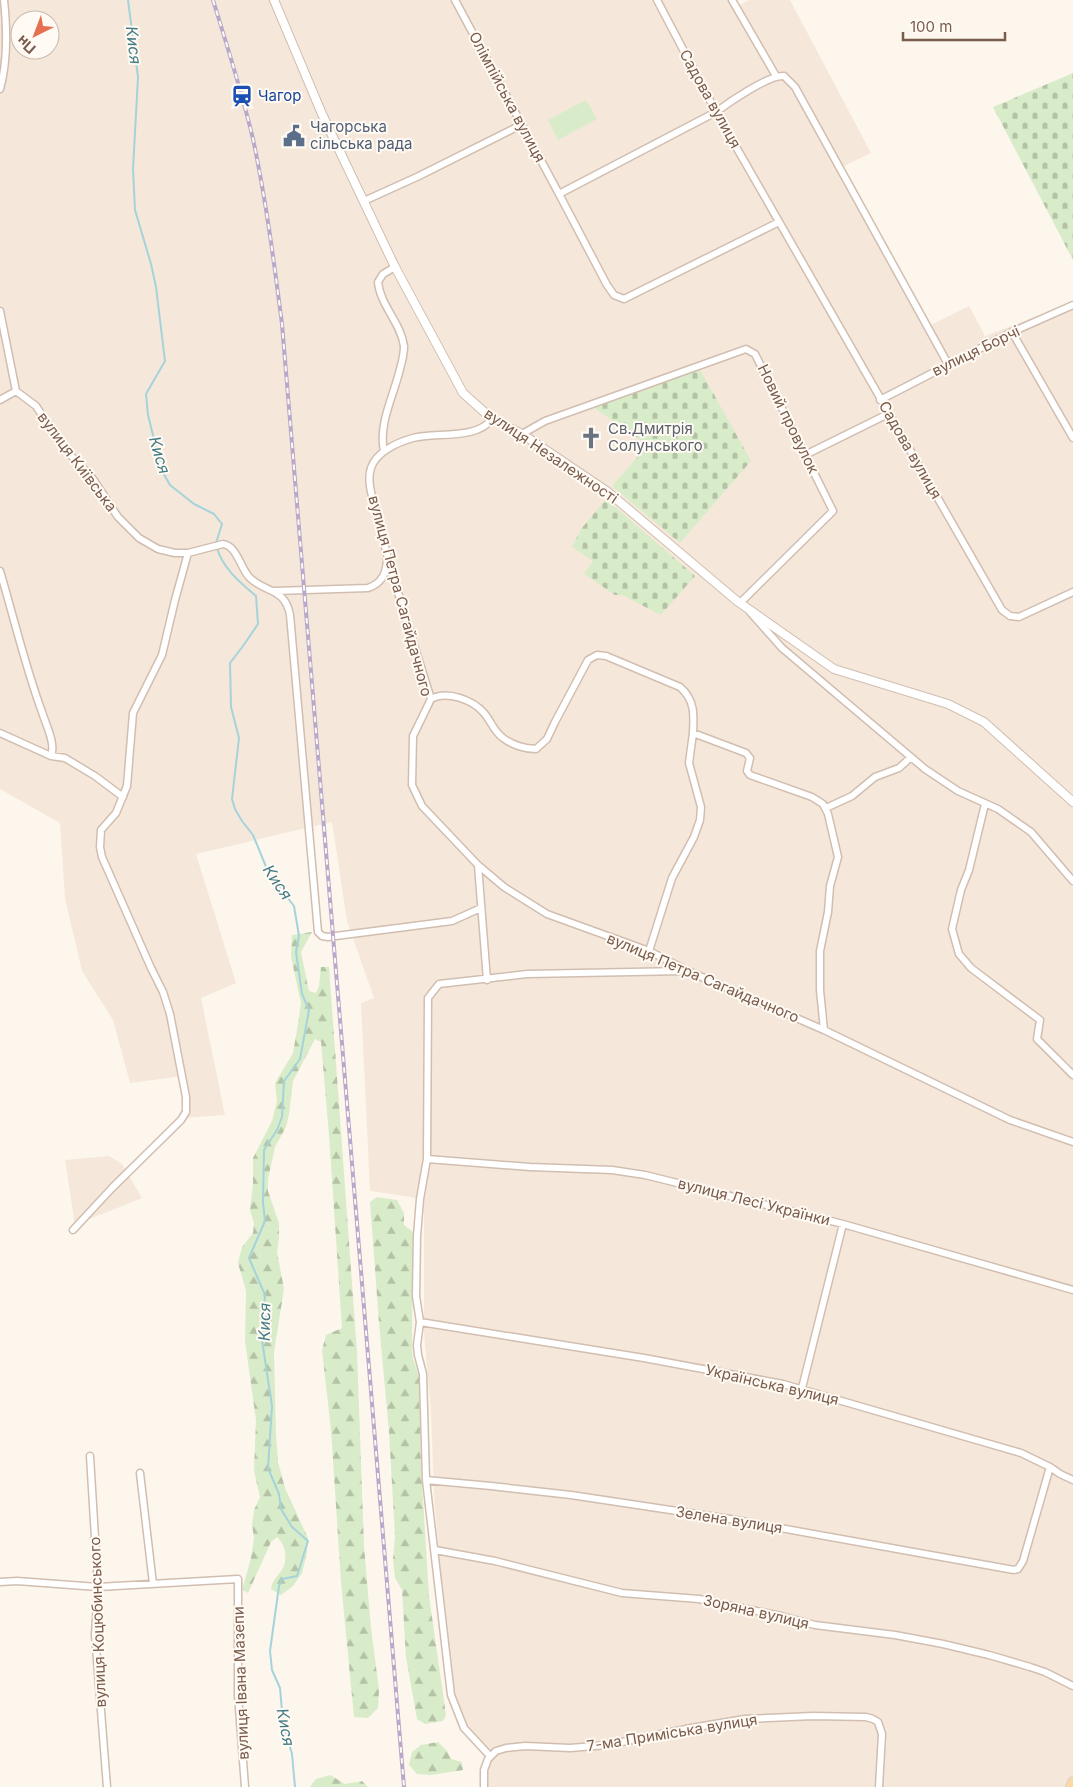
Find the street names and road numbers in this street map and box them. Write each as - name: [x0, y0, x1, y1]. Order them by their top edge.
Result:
- street label: Олімпійська вулиця: [465, 28, 550, 165]
- street label: Садова вулиця: [675, 46, 745, 151]
- street label: вулиця Борчі: [929, 321, 1023, 380]
- street label: Новий провулок: [754, 361, 823, 477]
- street label: Садова вулиця: [875, 397, 946, 502]
- street label: вулиця Незалежності: [481, 404, 622, 507]
- street label: вулиця Київська: [34, 408, 121, 515]
- street label: вулиця Петра Сагайдачного: [364, 493, 436, 698]
- street label: вулиця Петра Сагайдачного: [604, 928, 802, 1027]
- street label: вулиця Лесі Українки: [676, 1173, 832, 1230]
- street label: Українська вулиця: [704, 1360, 841, 1409]
- street label: Зелена вулиця: [674, 1502, 784, 1537]
- street label: вулиця Коцюбинського: [85, 1536, 110, 1708]
- street label: Зоряна вулиця: [701, 1590, 811, 1633]
- street label: вулиця Івана Мазепи: [228, 1606, 253, 1760]
- street label: 7-ма Приміська вулиця: [585, 1710, 759, 1755]

